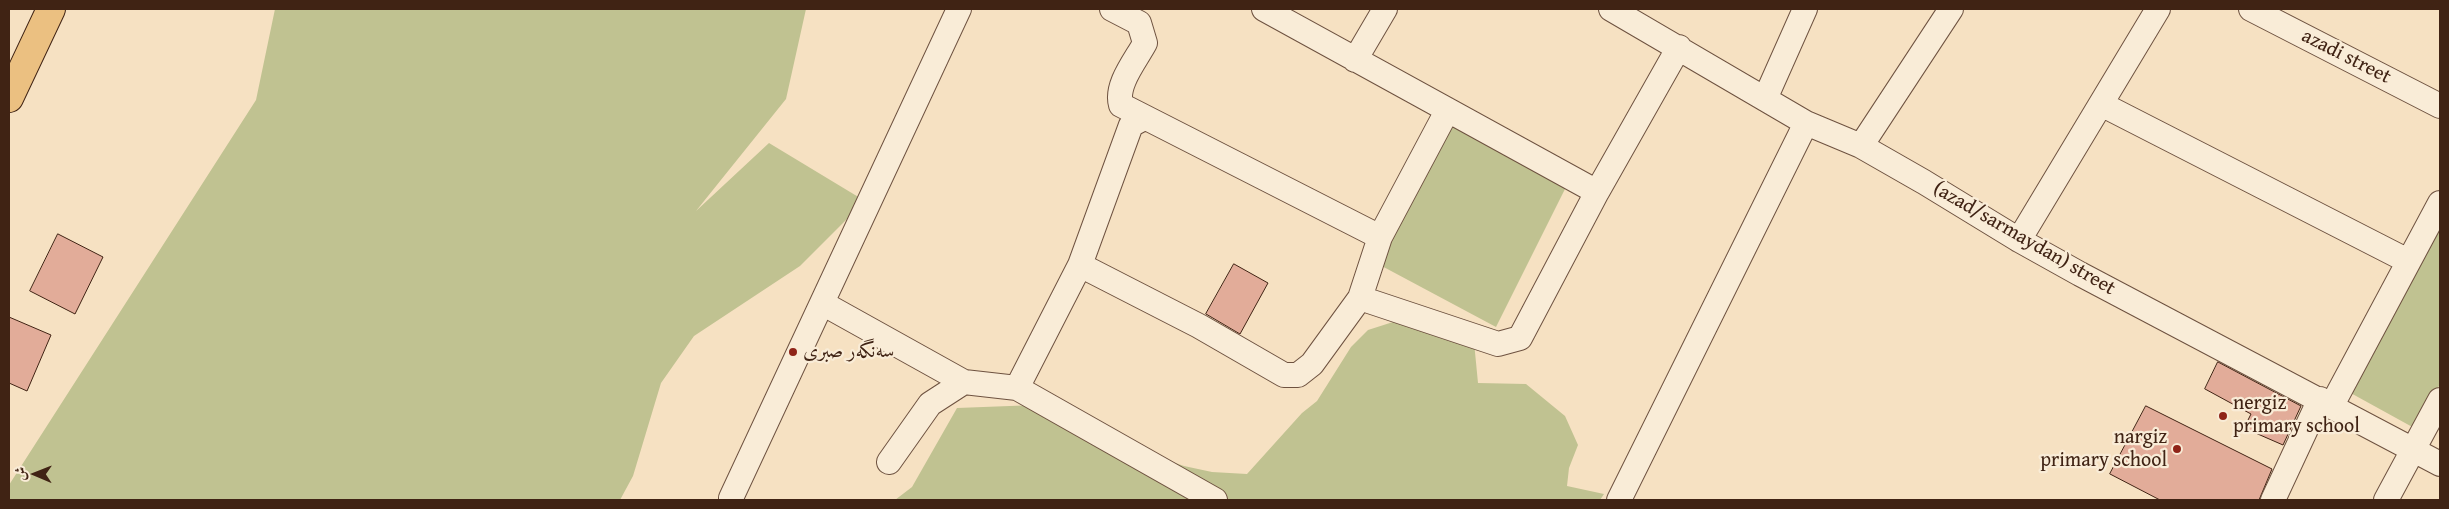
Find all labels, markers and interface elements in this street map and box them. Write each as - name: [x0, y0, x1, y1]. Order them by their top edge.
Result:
- street label: azadi street: [2297, 24, 2395, 90]
- street label: (azad/sarmaydan) street: [1929, 177, 2119, 301]
- place label: سەنگەر صبری: [803, 340, 894, 364]
- marker: سەنگەر صبری: [787, 346, 799, 358]
- place label: nergiz primary school: [2233, 392, 2360, 439]
- marker: nergiz primary school: [2217, 410, 2229, 422]
- place label: nargiz primary school: [2040, 426, 2167, 473]
- marker: nargiz primary school: [2171, 443, 2183, 455]
- north arrow: [10, 449, 60, 499]
- text: ش: [10, 467, 30, 481]

